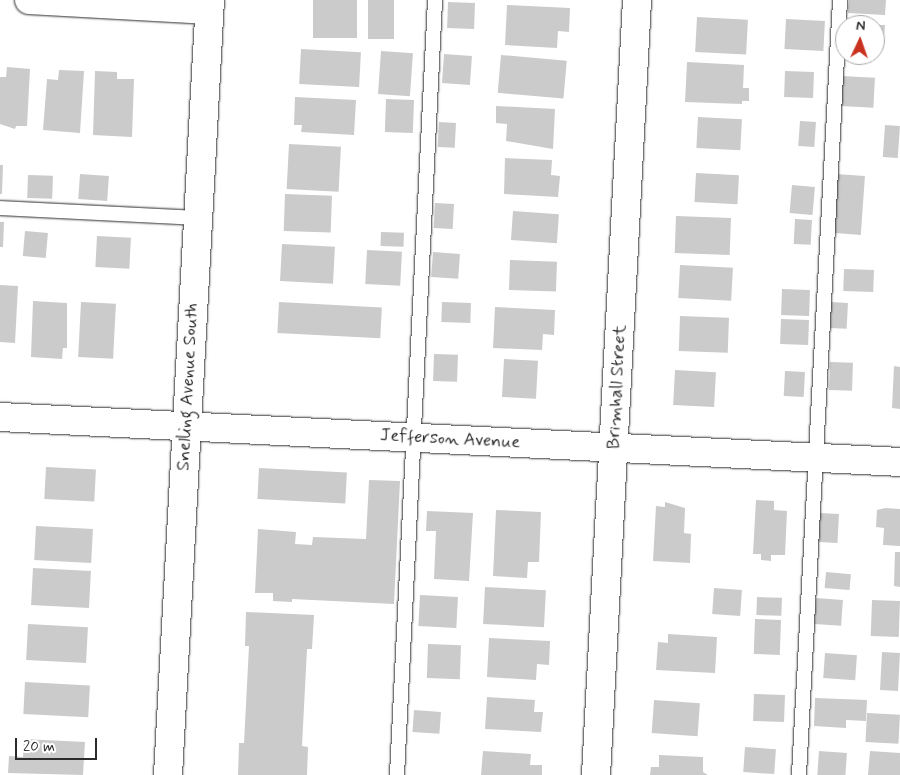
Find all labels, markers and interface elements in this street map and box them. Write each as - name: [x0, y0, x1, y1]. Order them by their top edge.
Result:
- north arrow: [835, 15, 885, 65]
- text: N: [856, 17, 866, 35]
- street label: Snelling Avenue South: [173, 304, 203, 470]
- street label: Brimhall Street: [603, 324, 631, 450]
- street label: Jefferson Avenue: [379, 425, 521, 453]
- scale bar: [18, 728, 100, 760]
- text: 20 m: [23, 737, 55, 757]

